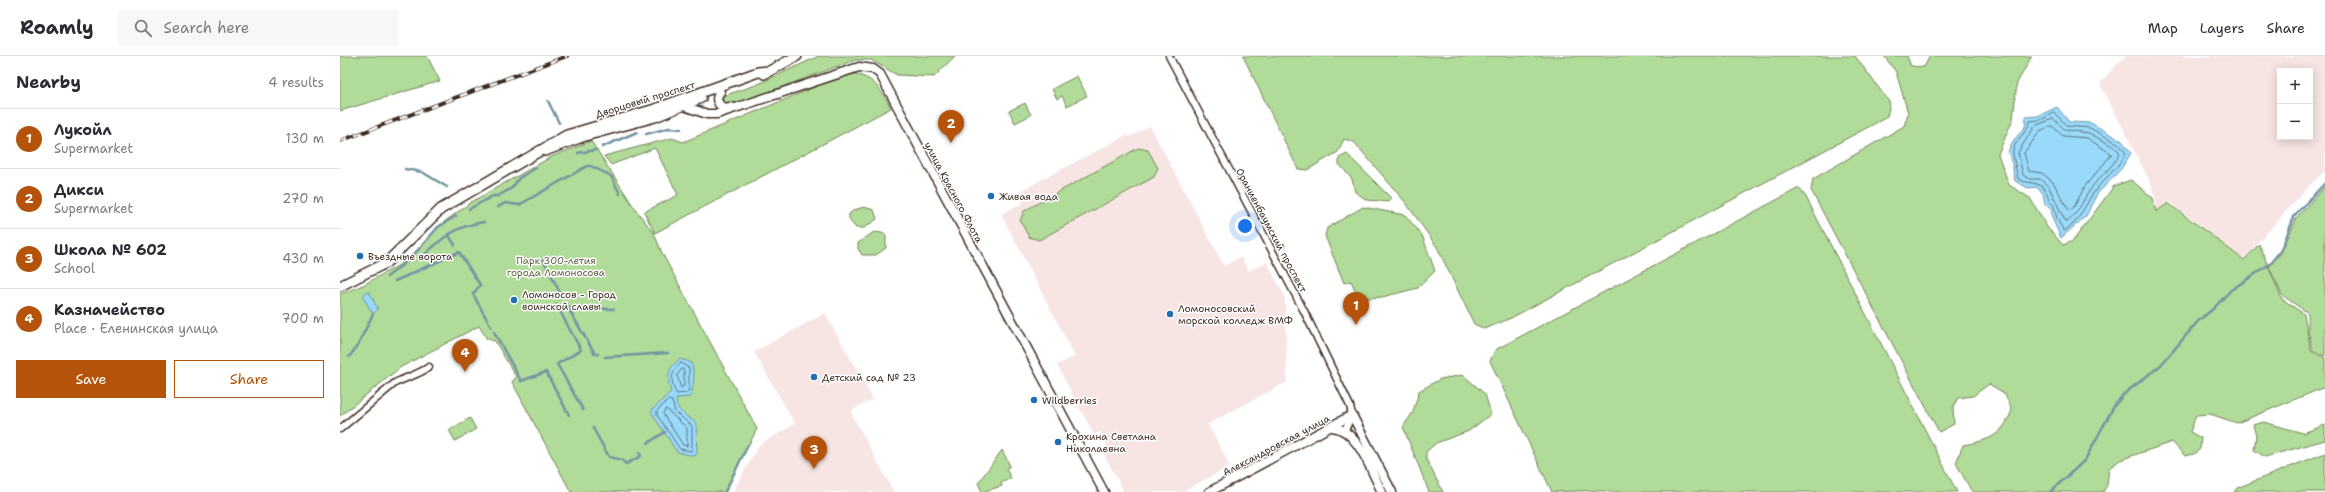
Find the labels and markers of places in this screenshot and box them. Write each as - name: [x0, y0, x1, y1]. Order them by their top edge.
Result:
- pin: 2: [938, 110, 964, 143]
- place label: Живая вода: [999, 190, 1059, 203]
- marker: Живая вода: [986, 191, 996, 201]
- place label: Въездные ворота: [368, 250, 453, 263]
- marker: Въездные ворота: [355, 251, 365, 261]
- place label: Ломоносов - Город воинской славы: [522, 288, 617, 313]
- pin: 1: [1343, 292, 1369, 325]
- marker: Ломоносов - Город воинской славы: [509, 295, 519, 305]
- place label: Ломоносовский морской колледж ВМФ: [1178, 302, 1293, 327]
- marker: Ломоносовский морской колледж ВМФ: [1165, 309, 1175, 319]
- pin: 4: [452, 339, 478, 372]
- place label: Детский сад № 23: [822, 371, 916, 384]
- marker: Детский сад № 23: [809, 372, 819, 382]
- place label: Wildberries: [1042, 394, 1097, 407]
- marker: Wildberries: [1029, 395, 1039, 405]
- place label: Крохина Светлана Николаевна: [1066, 430, 1157, 455]
- pin: 3: [801, 436, 827, 469]
- marker: Крохина Светлана Николаевна: [1053, 437, 1063, 447]

